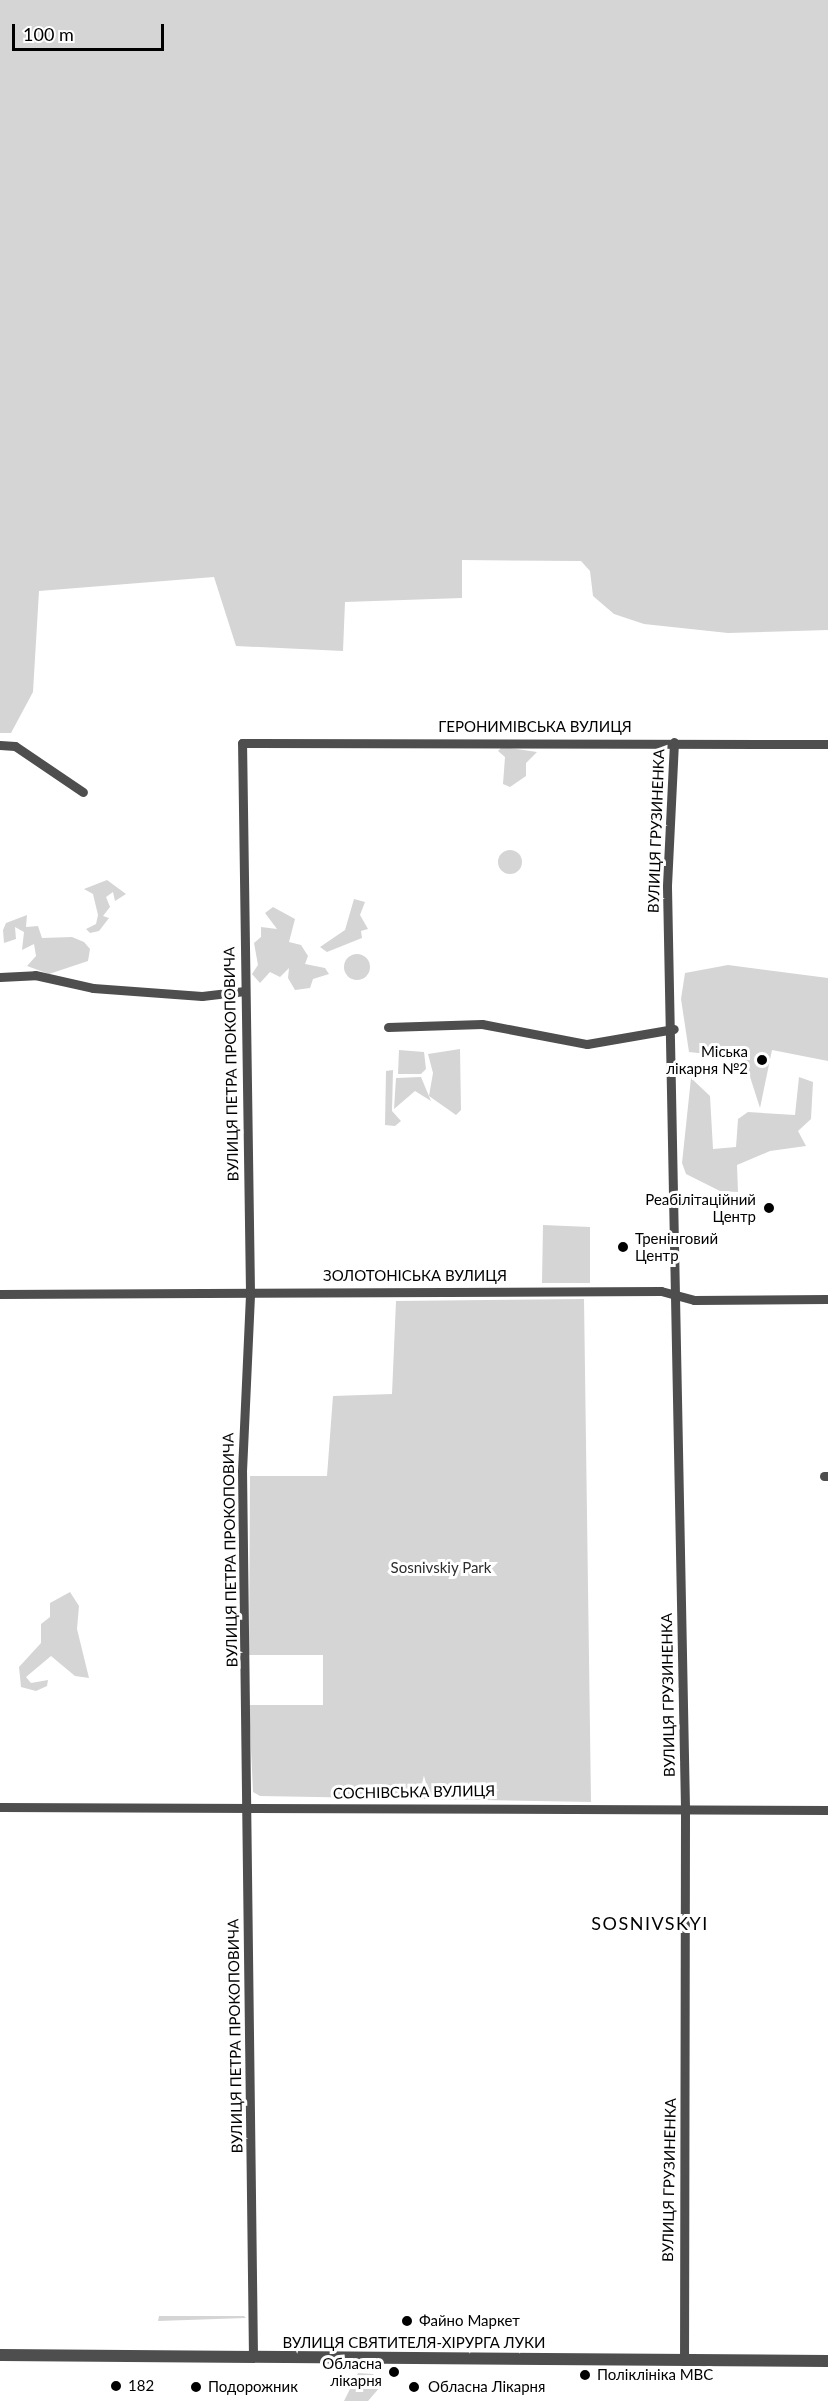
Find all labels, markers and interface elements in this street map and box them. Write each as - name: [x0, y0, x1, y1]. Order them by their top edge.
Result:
- scale bar: [15, 12, 166, 50]
- text: 100 m: [23, 23, 74, 45]
- street label: ГЕРОНИМІВСЬКА ВУЛИЦЯ: [438, 718, 632, 736]
- street label: ВУЛИЦЯ ГРУЗИНЕНКА: [644, 749, 668, 913]
- street label: ВУЛИЦЯ ПЕТРА ПРОКОПОВИЧА: [220, 947, 242, 1181]
- place label: Міська лікарня №2: [666, 1042, 748, 1077]
- marker: Міська лікарня №2: [753, 1051, 771, 1069]
- place label: Реабілітаційний Центр: [645, 1190, 756, 1225]
- marker: Реабілітаційний Центр: [760, 1199, 778, 1217]
- place label: Тренінговий Центр: [635, 1229, 718, 1264]
- marker: Тренінговий Центр: [616, 1240, 630, 1254]
- street label: ЗОЛОТОНІСЬКА ВУЛИЦЯ: [323, 1267, 507, 1285]
- street label: ВУЛИЦЯ ПЕТРА ПРОКОПОВИЧА: [219, 1433, 241, 1667]
- park label: Sosnivskiy Park: [390, 1559, 492, 1577]
- street label: ВУЛИЦЯ ГРУЗИНЕНКА: [658, 1613, 678, 1777]
- street label: СОСНІВСЬКА ВУЛИЦЯ: [333, 1782, 495, 1802]
- district label: SOSNIVSKYI: [591, 1912, 709, 1934]
- street label: ВУЛИЦЯ ПЕТРА ПРОКОПОВИЧА: [224, 1919, 246, 2153]
- street label: ВУЛИЦЯ ГРУЗИНЕНКА: [659, 2098, 679, 2262]
- place label: Файно Маркет: [419, 2312, 520, 2330]
- marker: Файно Маркет: [400, 2314, 414, 2328]
- street label: ВУЛИЦЯ СВЯТИТЕЛЯ-ХІРУРГА ЛУКИ: [282, 2334, 546, 2352]
- place label: Обласна лікарня: [322, 2354, 382, 2389]
- marker: Обласна лікарня: [387, 2365, 401, 2379]
- place label: Поліклініка МВС: [597, 2366, 713, 2384]
- marker: Поліклініка МВС: [578, 2368, 592, 2382]
- place label: 182: [128, 2377, 154, 2395]
- place label: Подорожник: [208, 2378, 298, 2396]
- marker: Обласна Лікарня: [405, 2378, 423, 2396]
- place label: Обласна Лікарня: [428, 2378, 545, 2396]
- marker: 182: [109, 2379, 123, 2393]
- marker: Подорожник: [189, 2380, 203, 2394]

